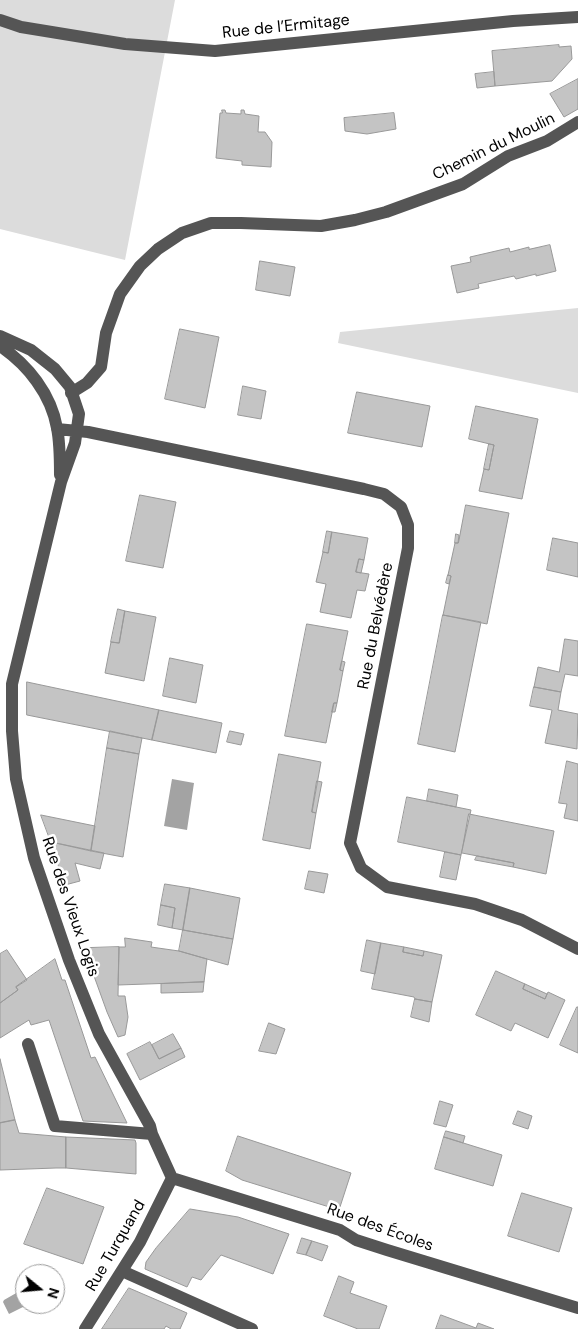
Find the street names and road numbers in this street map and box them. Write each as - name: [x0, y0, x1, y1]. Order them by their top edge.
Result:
- street label: Rue de l’Ermitage: [221, 11, 351, 43]
- street label: Chemin du Moulin: [430, 109, 558, 185]
- street label: Rue du Belvédère: [354, 561, 398, 691]
- street label: Rue des Vieux Logis: [37, 835, 103, 979]
- street label: Rue Turquand: [82, 1197, 150, 1295]
- street label: Rue des Écoles: [324, 1200, 436, 1256]

